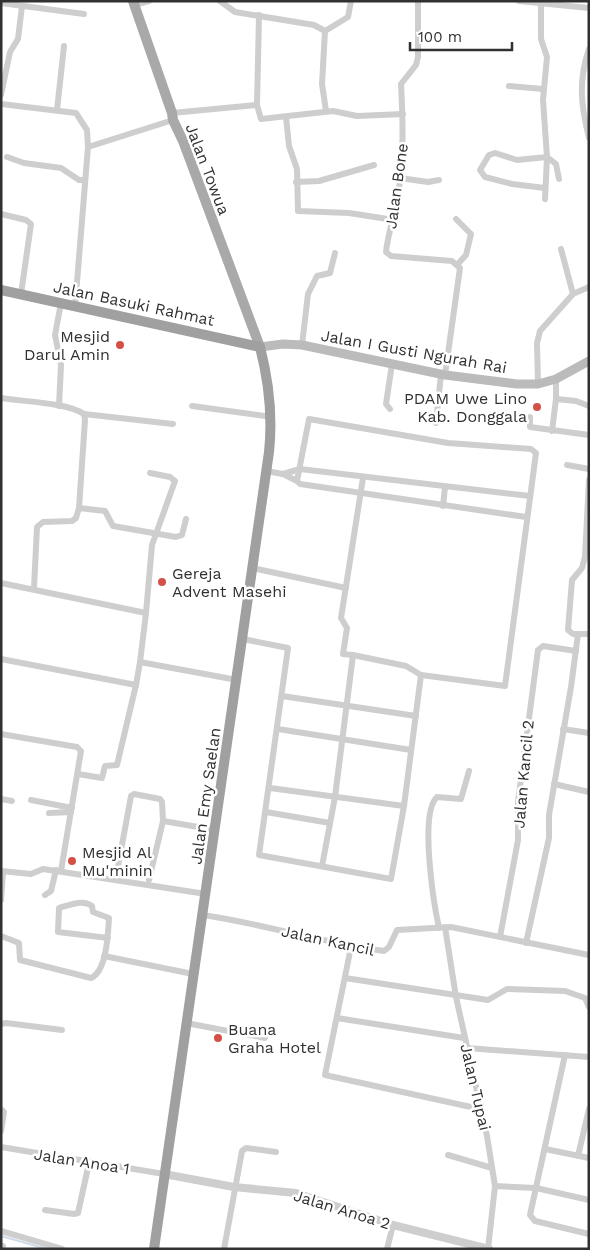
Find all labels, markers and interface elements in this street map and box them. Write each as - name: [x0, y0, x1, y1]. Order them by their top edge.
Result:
- scale bar: [410, 20, 512, 52]
- text: 100 m: [418, 28, 462, 46]
- street label: Jalan Towua: [181, 121, 234, 218]
- street label: Jalan Bone: [381, 142, 412, 230]
- street label: Jalan Basuki Rahmat: [52, 277, 216, 330]
- street label: Jalan I Gusti Ngurah Rai: [320, 326, 508, 377]
- place label: Mesjid Darul Amin: [24, 327, 110, 364]
- marker: Mesjid Darul Amin: [114, 339, 126, 351]
- place label: PDAM Uwe Lino Kab. Donggala: [404, 389, 527, 426]
- marker: PDAM Uwe Lino Kab. Donggala: [531, 401, 543, 413]
- place label: Gereja Advent Masehi: [172, 564, 286, 601]
- marker: Gereja Advent Masehi: [156, 576, 168, 588]
- street label: Jalan Kancil 2: [509, 719, 538, 829]
- street label: Jalan Emy Saelan: [186, 726, 225, 866]
- place label: Mesjid Al Mu'minin: [82, 843, 153, 880]
- marker: Mesjid Al Mu'minin: [66, 855, 78, 867]
- street label: Jalan Kancil: [280, 921, 376, 960]
- place label: Buana Graha Hotel: [228, 1020, 321, 1057]
- marker: Buana Graha Hotel: [212, 1032, 224, 1044]
- street label: Jalan Tupai: [456, 1042, 495, 1132]
- street label: Jalan Anoa 1: [33, 1145, 131, 1178]
- street label: Jalan Anoa 2: [291, 1186, 392, 1233]

